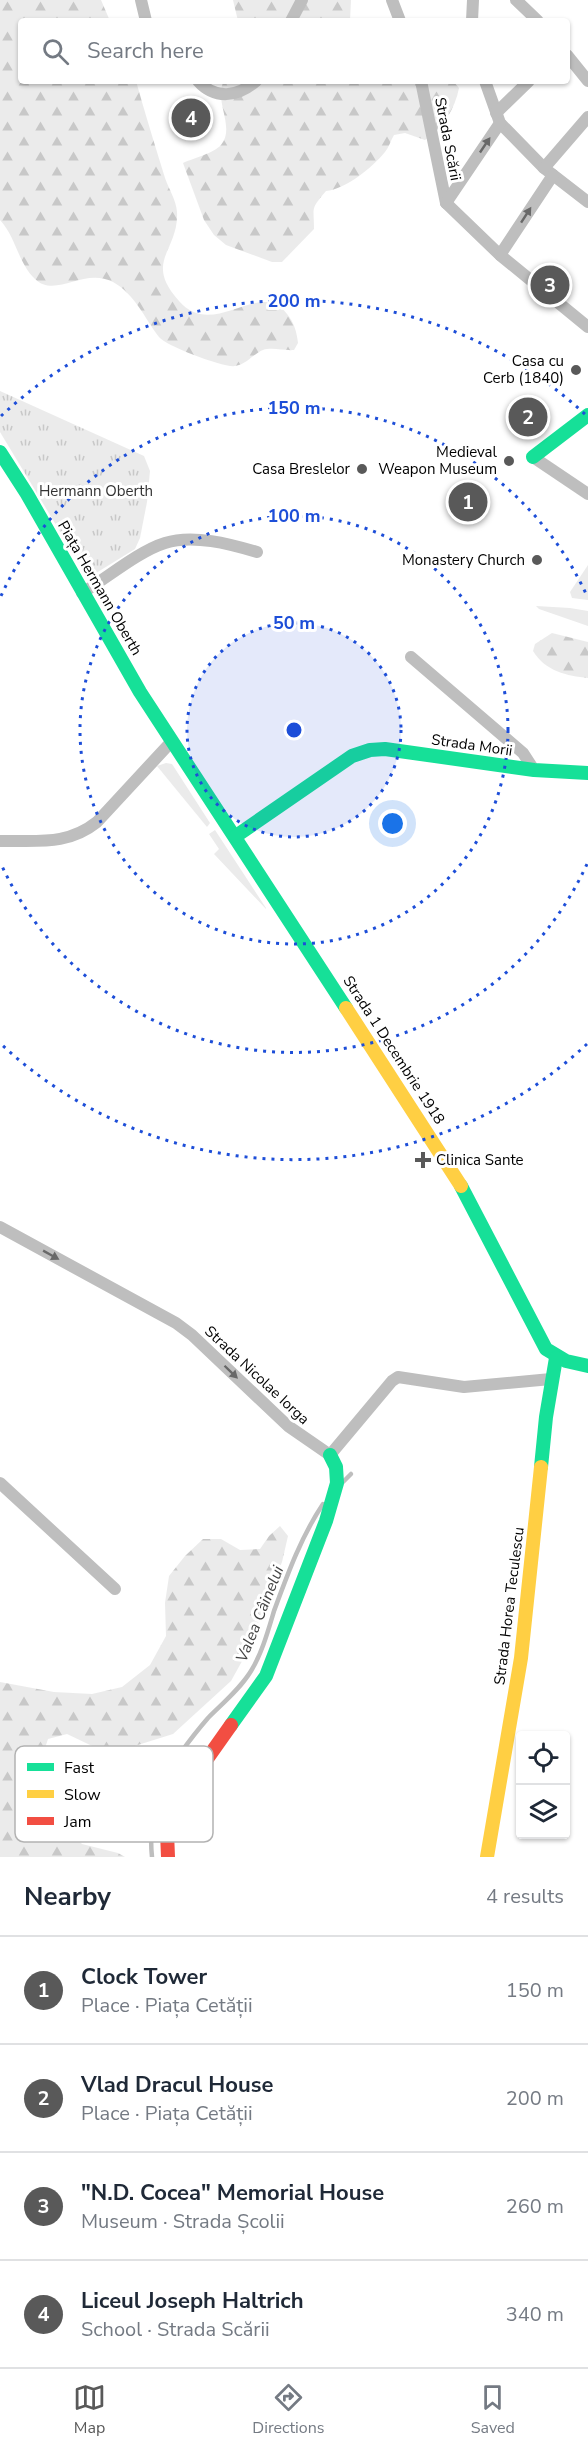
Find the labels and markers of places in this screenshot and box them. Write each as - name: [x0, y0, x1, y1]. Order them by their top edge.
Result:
- pin: 4: [172, 96, 210, 140]
- pin: 3: [530, 262, 570, 308]
- place label: Casa cu Cerb (1840): [483, 351, 564, 388]
- marker: Casa cu Cerb (1840): [569, 363, 583, 377]
- pin: 2: [508, 394, 548, 440]
- place label: Medieval Weapon Museum: [378, 442, 498, 479]
- marker: Medieval Weapon Museum: [502, 454, 516, 468]
- place label: Casa Breslelor: [252, 459, 351, 479]
- marker: Casa Breslelor: [355, 462, 369, 476]
- pin: 1: [448, 480, 488, 524]
- place label: Monastery Church: [402, 550, 525, 570]
- marker: Monastery Church: [530, 553, 544, 567]
- centre of rings: [284, 720, 304, 740]
- place label: Clinica Sante: [436, 1150, 524, 1170]
- marker: Clinica Sante: [414, 1151, 432, 1169]

